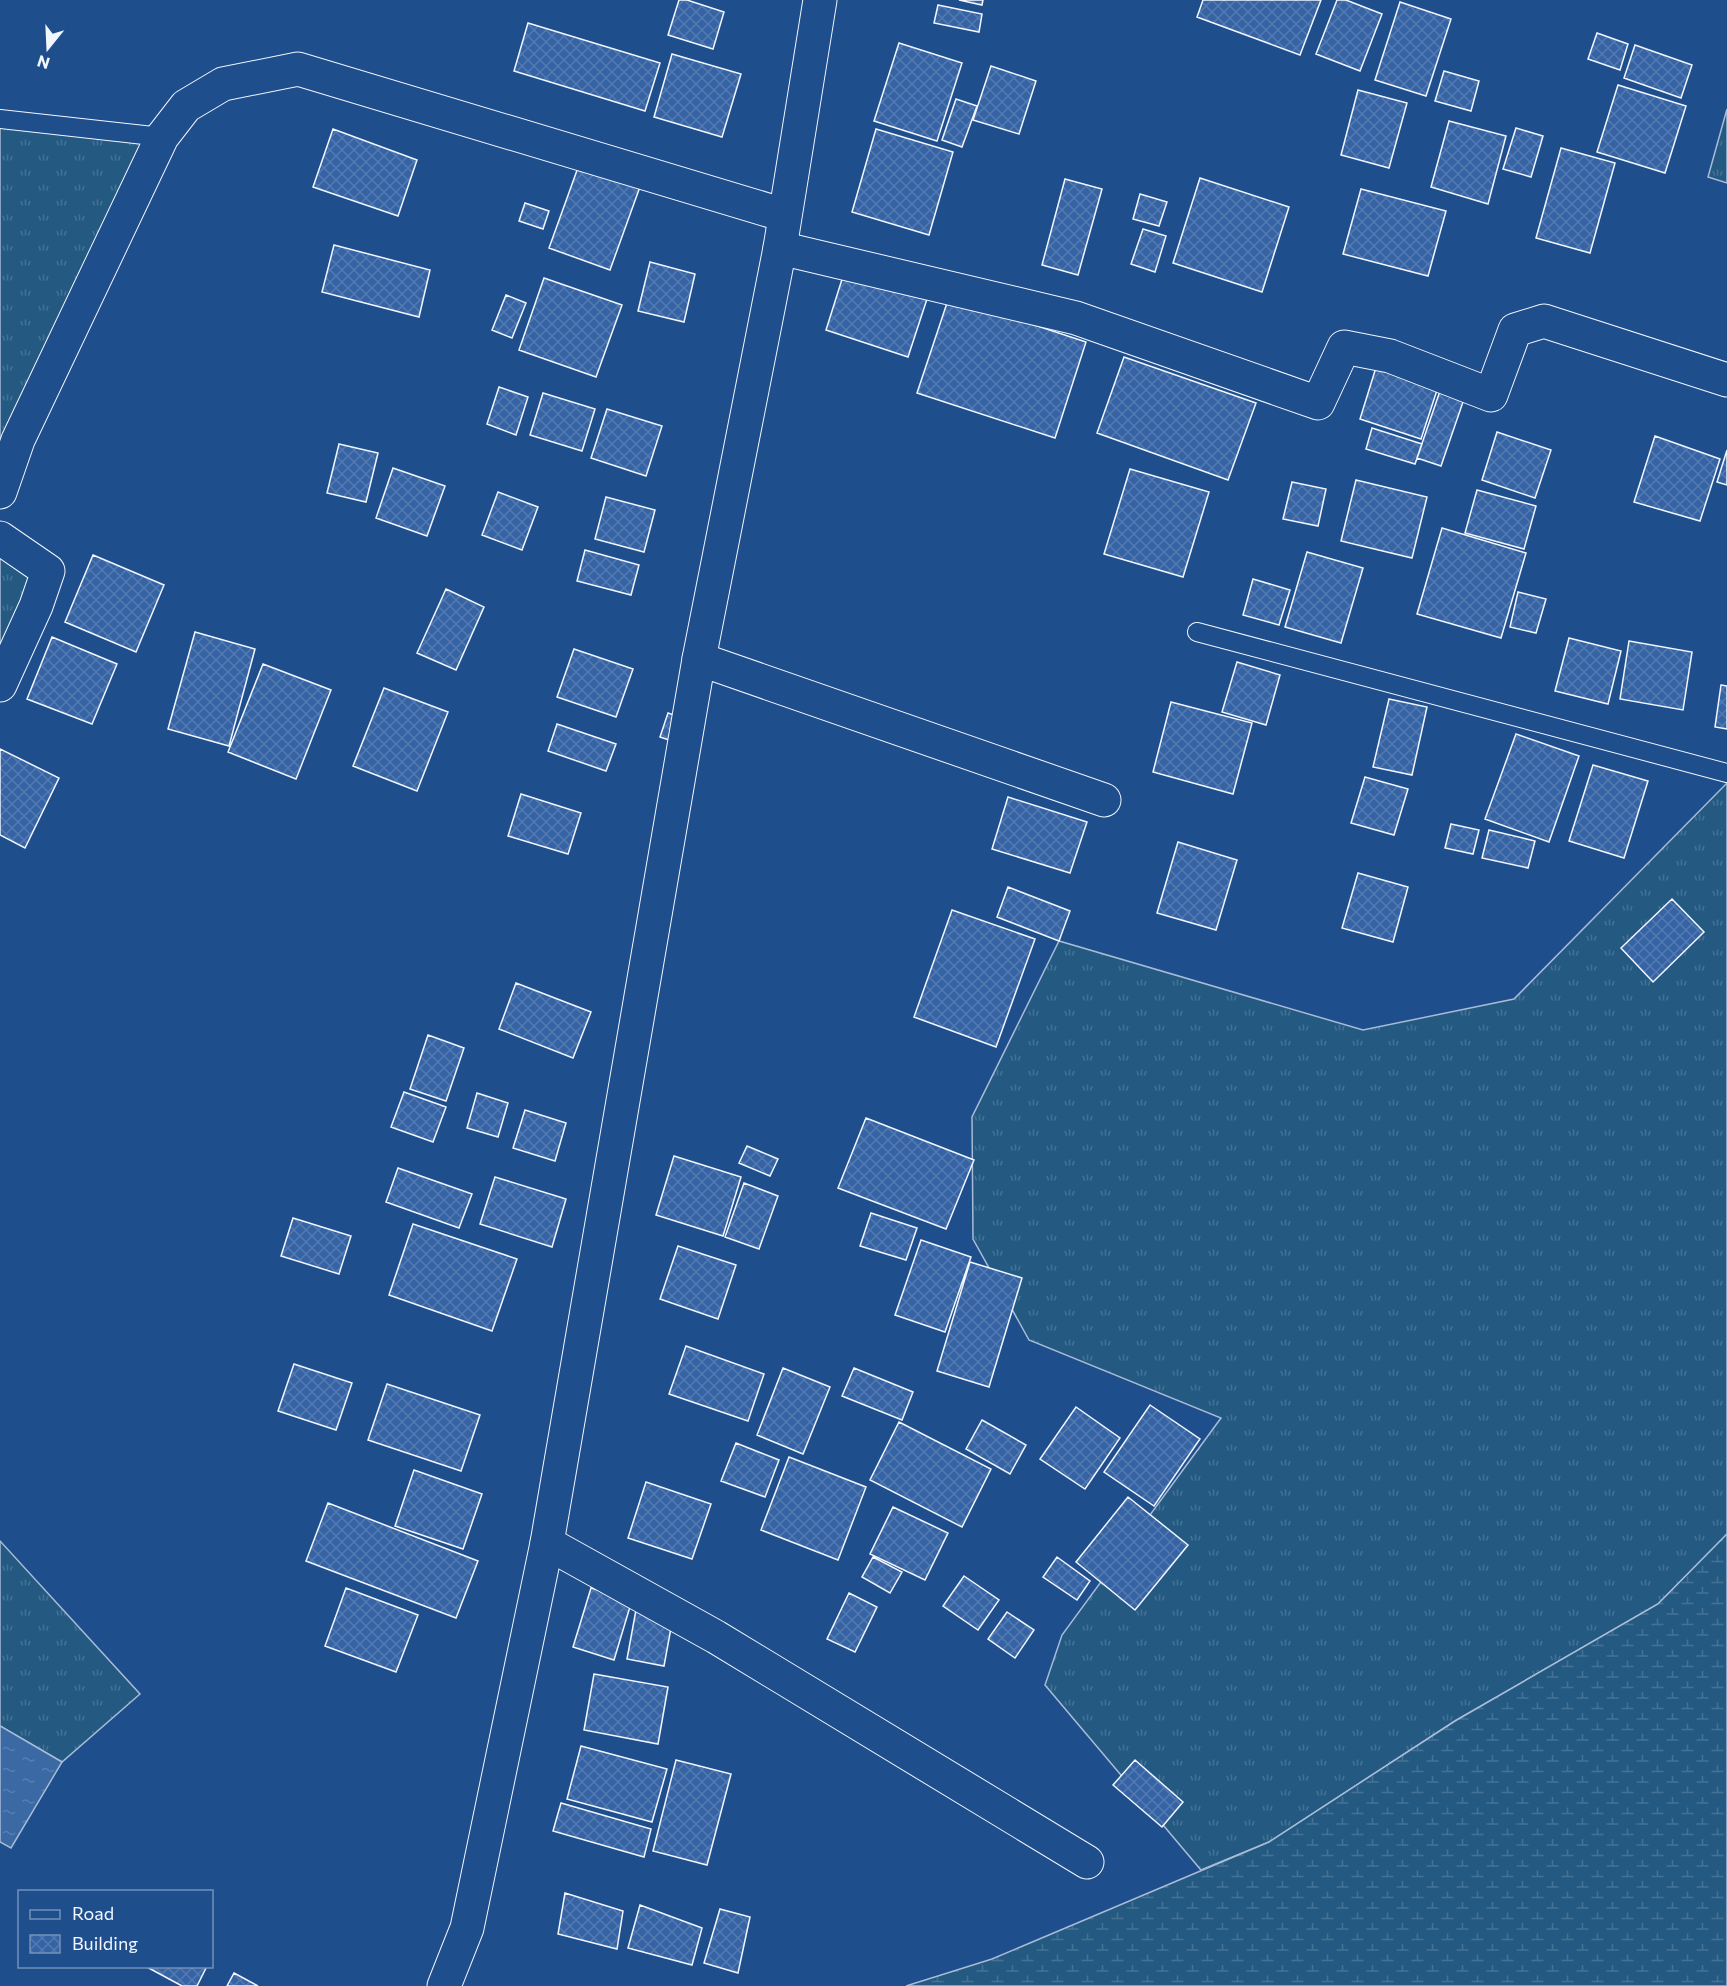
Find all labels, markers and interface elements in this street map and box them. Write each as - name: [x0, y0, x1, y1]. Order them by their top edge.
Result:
- north arrow: [18, 18, 78, 78]
- text: N: [35, 52, 52, 74]
- legend: [18, 1890, 213, 1968]
- text: Road: [72, 1902, 114, 1924]
- text: Building: [72, 1932, 138, 1954]

